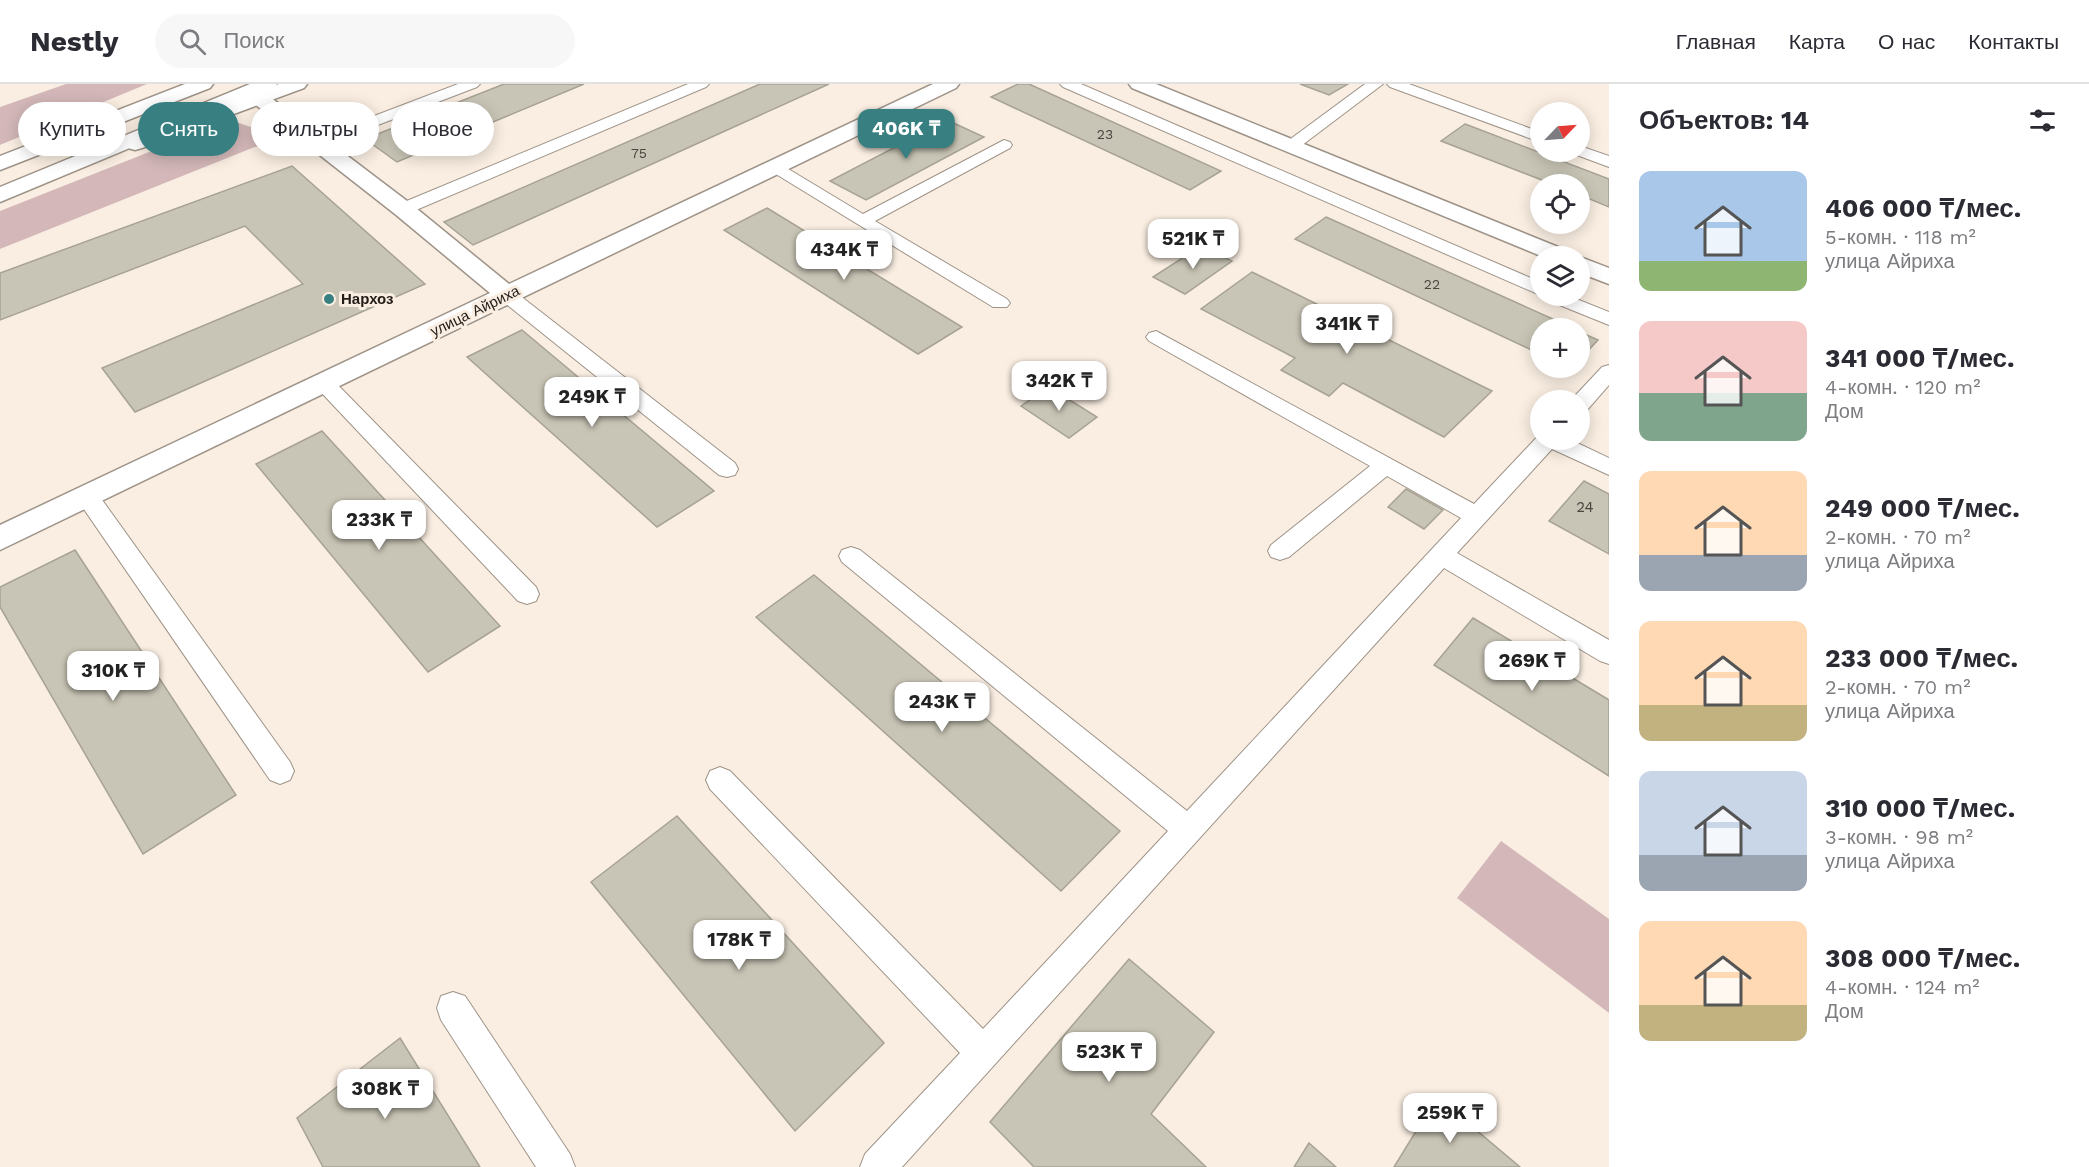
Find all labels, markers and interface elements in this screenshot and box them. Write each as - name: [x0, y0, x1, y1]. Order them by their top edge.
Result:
- search box: [155, 14, 575, 68]
- text: Nestly: [30, 25, 119, 58]
- icon: search: [176, 25, 209, 58]
- text: Поиск: [224, 28, 284, 53]
- text: Главная: [1676, 29, 1756, 54]
- text: Карта: [1789, 29, 1845, 54]
- text: О нас: [1878, 29, 1935, 54]
- text: Контакты: [1968, 29, 2059, 54]
- chip: Купить: [18, 102, 126, 156]
- chip: Снять: [138, 102, 239, 156]
- chip: Фильтры: [251, 102, 379, 156]
- chip: Новое: [391, 102, 494, 156]
- north arrow: [1530, 102, 1590, 162]
- map controls: [1530, 102, 1590, 450]
- icon: filters: [2026, 104, 2059, 137]
- text: Объектов: 14: [1639, 105, 1809, 135]
- pin: 406K ₸: [857, 109, 955, 160]
- text: 406K ₸: [872, 116, 940, 140]
- house number: 23: [1097, 126, 1113, 142]
- house number: 75: [631, 145, 647, 161]
- button: locate: [1530, 174, 1590, 234]
- text: 406 000 ₸/мес.: [1825, 193, 2021, 223]
- icon: home: [1687, 195, 1759, 267]
- pin: 521K ₸: [1144, 219, 1242, 270]
- text: 5-комн. · 118 m²: [1825, 225, 1976, 249]
- text: 521K ₸: [1162, 226, 1224, 250]
- pin: 434K ₸: [795, 230, 893, 281]
- text: 434K ₸: [810, 237, 878, 261]
- button: layers: [1530, 246, 1590, 306]
- text: улица Айриха: [1825, 249, 1955, 273]
- house number: 22: [1424, 276, 1440, 292]
- street label: улица Айриха: [427, 281, 523, 340]
- place label: Нархоз: [341, 290, 394, 308]
- marker: Нархоз: [322, 292, 336, 306]
- pin: 341K ₸: [1298, 304, 1396, 355]
- text: 341K ₸: [1315, 311, 1379, 335]
- button: +: [1530, 318, 1590, 378]
- text: 341 000 ₸/мес.: [1825, 343, 2015, 373]
- icon: home: [1687, 345, 1759, 417]
- pin: 342K ₸: [1010, 361, 1108, 412]
- text: 342K ₸: [1026, 368, 1092, 392]
- text: 4-комн. · 120 m²: [1825, 375, 1980, 399]
- pin: 249K ₸: [543, 377, 641, 428]
- text: 249K ₸: [558, 384, 626, 408]
- button: −: [1530, 390, 1590, 450]
- text: Дом: [1825, 399, 1864, 423]
- text: 249 000 ₸/мес.: [1825, 493, 2020, 523]
- icon: home: [1687, 495, 1759, 567]
- house number: 24: [1576, 498, 1594, 516]
- pin: 233K ₸: [330, 500, 428, 551]
- text: 233K ₸: [346, 507, 412, 531]
- text: 2-комн. · 70 m²: [1825, 525, 1970, 549]
- text: улица Айриха: [1825, 549, 1955, 573]
- pin: 269K ₸: [1483, 641, 1581, 692]
- text: 233 000 ₸/мес.: [1825, 643, 2018, 673]
- icon: home: [1687, 645, 1759, 717]
- text: 269K ₸: [1499, 648, 1565, 672]
- pin: 310K ₸: [64, 651, 162, 702]
- text: 310K ₸: [81, 658, 145, 682]
- text: 2-комн. · 70 m²: [1825, 675, 1970, 699]
- pin: 243K ₸: [893, 682, 991, 733]
- text: 243K ₸: [909, 689, 975, 713]
- text: улица Айриха: [1825, 699, 1955, 723]
- text: 310 000 ₸/мес.: [1825, 793, 2015, 823]
- icon: home: [1687, 795, 1759, 867]
- text: 3-комн. · 98 m²: [1825, 825, 1973, 849]
- text: улица Айриха: [1825, 849, 1955, 873]
- pin: 178K ₸: [690, 920, 788, 971]
- text: 178K ₸: [707, 927, 771, 951]
- text: 308 000 ₸/мес.: [1825, 943, 2020, 973]
- icon: home: [1687, 945, 1759, 1017]
- text: 4-комн. · 124 m²: [1825, 975, 1980, 999]
- text: Дом: [1825, 999, 1864, 1023]
- pin: 523K ₸: [1060, 1032, 1158, 1083]
- text: 523K ₸: [1076, 1039, 1142, 1063]
- pin: 308K ₸: [336, 1069, 434, 1120]
- text: 308K ₸: [351, 1076, 419, 1100]
- pin: 259K ₸: [1401, 1093, 1499, 1144]
- text: 259K ₸: [1417, 1100, 1483, 1124]

